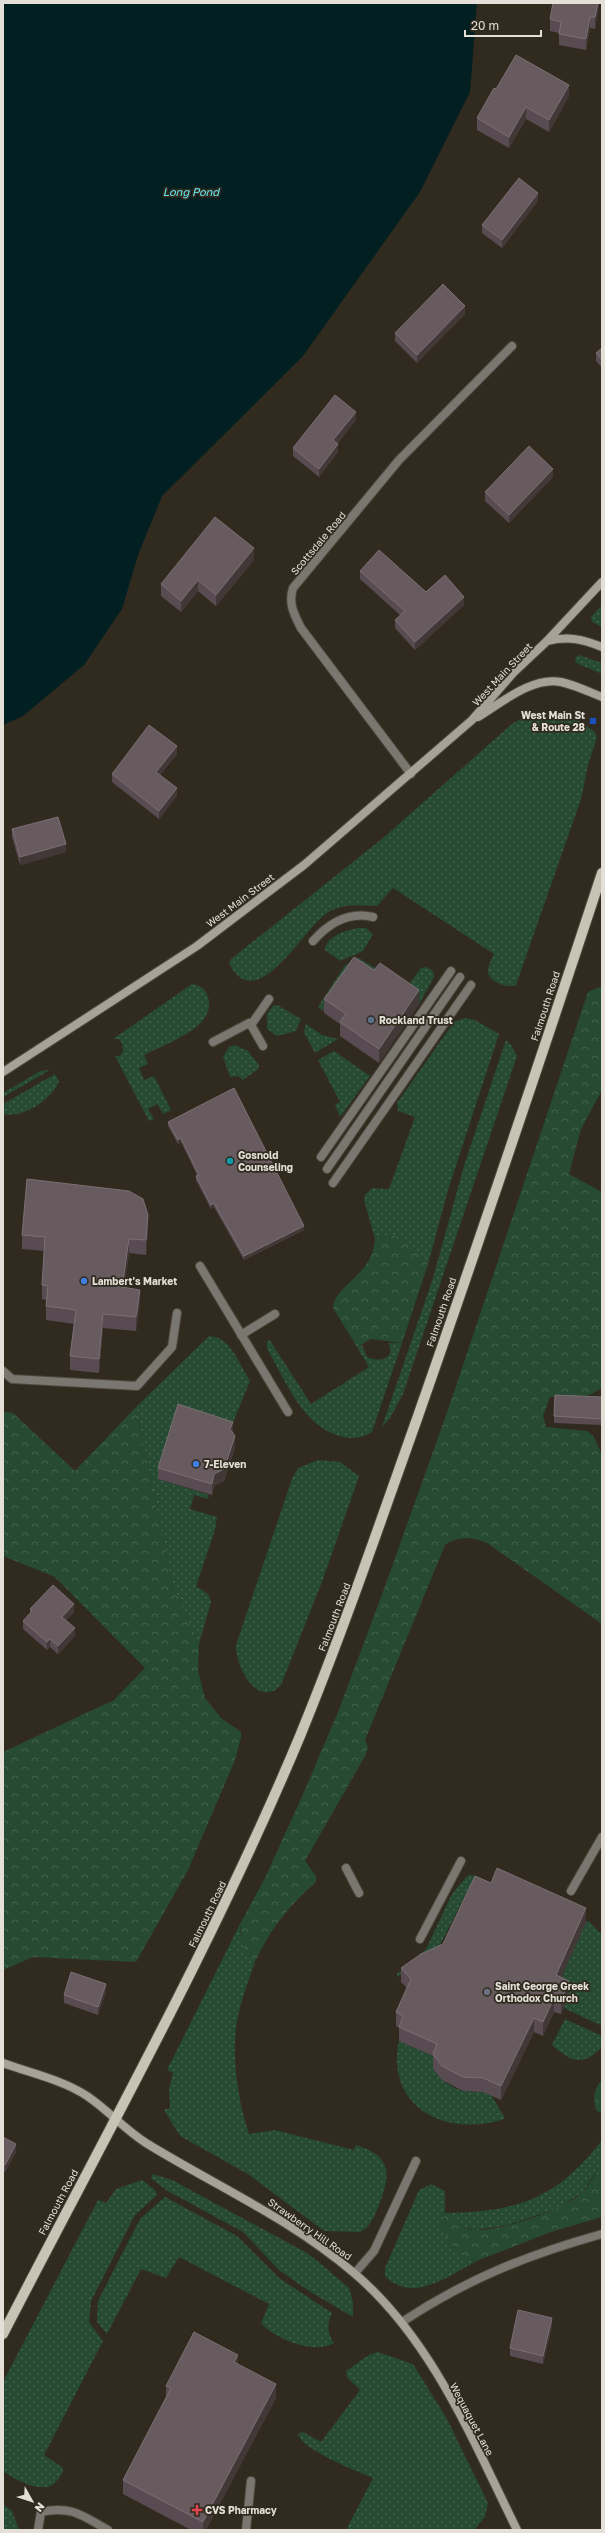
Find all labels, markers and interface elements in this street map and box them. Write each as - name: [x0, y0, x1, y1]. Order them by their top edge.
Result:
- scale bar: [465, 12, 541, 38]
- text: 20 m: [471, 18, 499, 33]
- water label: Long Pond: [163, 185, 220, 199]
- street label: Scottsdale Road: [288, 509, 348, 577]
- street label: West Main Street: [470, 640, 534, 708]
- place label: West Main St & Route 28: [521, 709, 585, 733]
- marker: West Main St & Route 28: [588, 716, 598, 726]
- street label: West Main Street: [204, 871, 276, 929]
- street label: Falmouth Road: [528, 970, 562, 1042]
- place label: Rockland Trust: [379, 1014, 453, 1026]
- marker: Rockland Trust: [366, 1015, 376, 1025]
- place label: Gosnold Counseling: [238, 1149, 293, 1173]
- marker: Gosnold Counseling: [225, 1156, 235, 1166]
- place label: Lambert's Market: [92, 1275, 177, 1287]
- marker: Lambert's Market: [79, 1276, 89, 1286]
- street label: Falmouth Road: [423, 1276, 459, 1348]
- place label: 7-Eleven: [204, 1458, 246, 1470]
- marker: 7-Eleven: [191, 1459, 201, 1469]
- street label: Falmouth Road: [315, 1581, 353, 1653]
- street label: Falmouth Road: [186, 1879, 228, 1949]
- place label: Saint George Greek Orthodox Church: [495, 1980, 589, 2004]
- marker: Saint George Greek Orthodox Church: [482, 1987, 492, 1997]
- street label: Falmouth Road: [36, 2167, 80, 2237]
- street label: Strawberry Hill Road: [266, 2196, 354, 2262]
- street label: Wequaquet Lane: [448, 2381, 496, 2458]
- north arrow: [12, 2481, 52, 2521]
- text: N: [32, 2500, 48, 2515]
- place label: CVS Pharmacy: [205, 2504, 277, 2516]
- marker: CVS Pharmacy: [192, 2505, 202, 2515]

